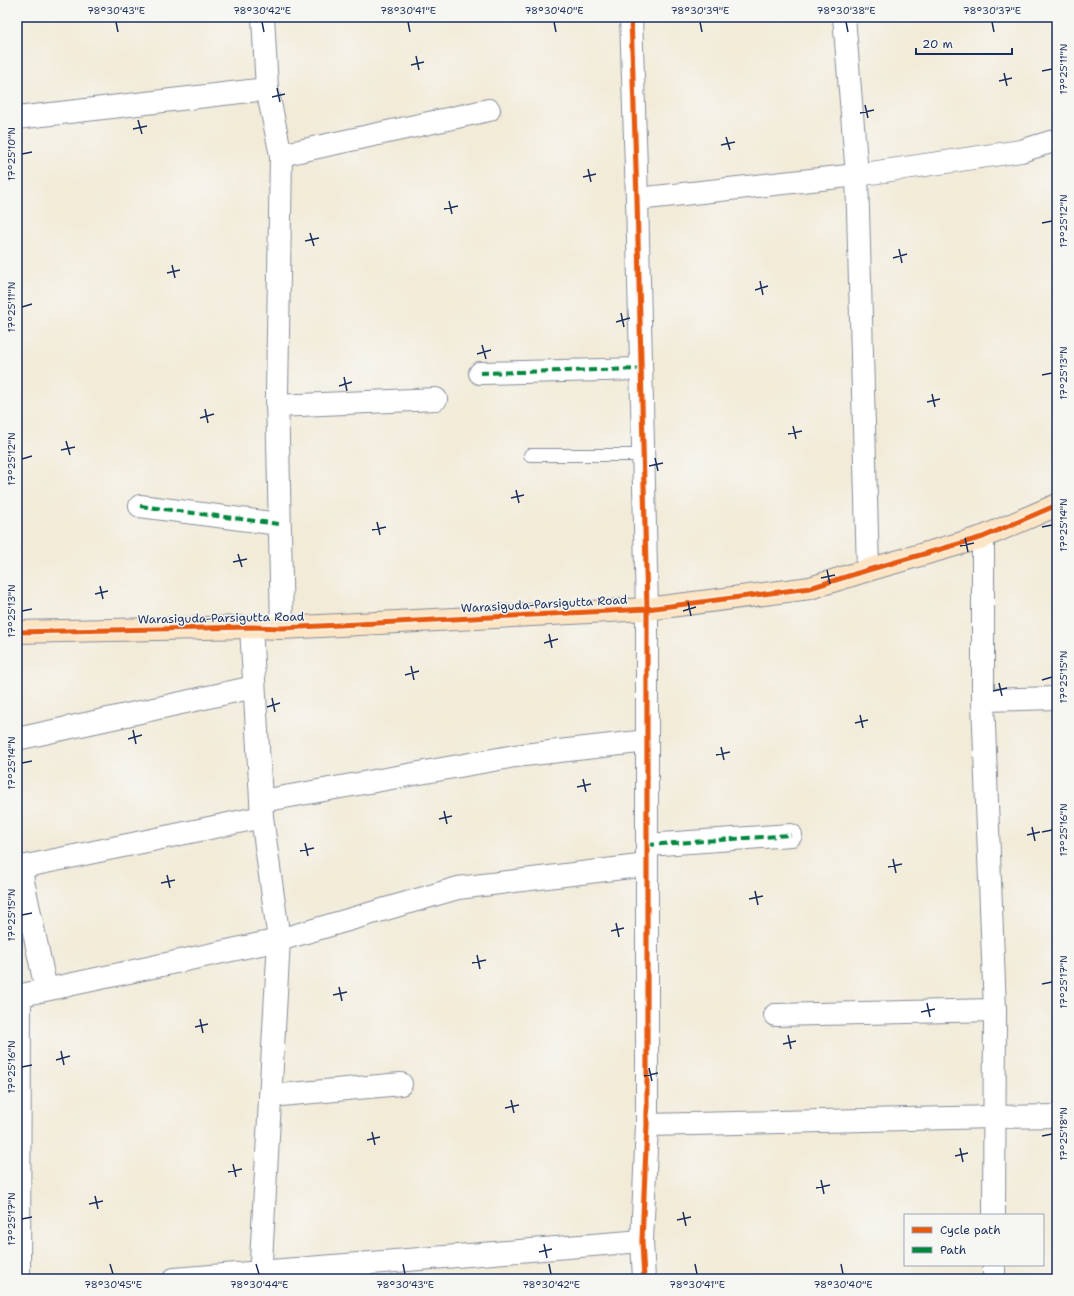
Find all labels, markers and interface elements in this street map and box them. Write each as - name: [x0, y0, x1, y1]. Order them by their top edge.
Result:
- text: 78°30'43"E: [87, 4, 145, 17]
- text: 78°30'42"E: [233, 4, 291, 17]
- text: 78°30'41"E: [380, 4, 436, 17]
- text: 78°30'40"E: [524, 4, 584, 17]
- text: 78°30'39"E: [671, 4, 729, 17]
- text: 78°30'38"E: [817, 4, 875, 17]
- text: 78°30'37"E: [963, 4, 1021, 17]
- scale bar: [916, 30, 1012, 56]
- text: 20 m: [922, 36, 953, 52]
- text: 17°25'11"N: [1057, 44, 1070, 94]
- text: 17°25'10"N: [5, 127, 18, 181]
- text: 17°25'12"N: [1057, 194, 1070, 248]
- text: 17°25'11"N: [5, 282, 18, 332]
- text: 17°25'13"N: [1057, 346, 1070, 400]
- text: 17°25'12"N: [5, 432, 18, 486]
- text: 17°25'14"N: [1057, 498, 1070, 552]
- text: 17°25'13"N: [5, 584, 18, 638]
- street label: Warasiguda-Parsigutta Road: [460, 592, 628, 616]
- street label: Warasiguda-Parsigutta Road: [137, 609, 305, 627]
- text: 17°25'15"N: [1057, 651, 1070, 703]
- text: 17°25'14"N: [5, 736, 18, 790]
- text: 17°25'16"N: [1057, 803, 1070, 857]
- text: 17°25'15"N: [5, 889, 18, 941]
- text: 17°25'17"N: [1057, 955, 1070, 1009]
- text: 17°25'16"N: [5, 1040, 18, 1094]
- text: 17°25'18"N: [1057, 1107, 1070, 1161]
- text: 17°25'17"N: [5, 1192, 18, 1246]
- legend: [904, 1214, 1044, 1266]
- text: Cycle path: [940, 1222, 1001, 1238]
- text: Path: [940, 1242, 966, 1258]
- text: 78°30'45"E: [84, 1278, 142, 1291]
- text: 78°30'44"E: [230, 1278, 288, 1291]
- text: 78°30'43"E: [376, 1278, 434, 1291]
- text: 78°30'42"E: [522, 1278, 580, 1291]
- text: 78°30'41"E: [669, 1278, 725, 1291]
- text: 78°30'40"E: [813, 1278, 873, 1291]

